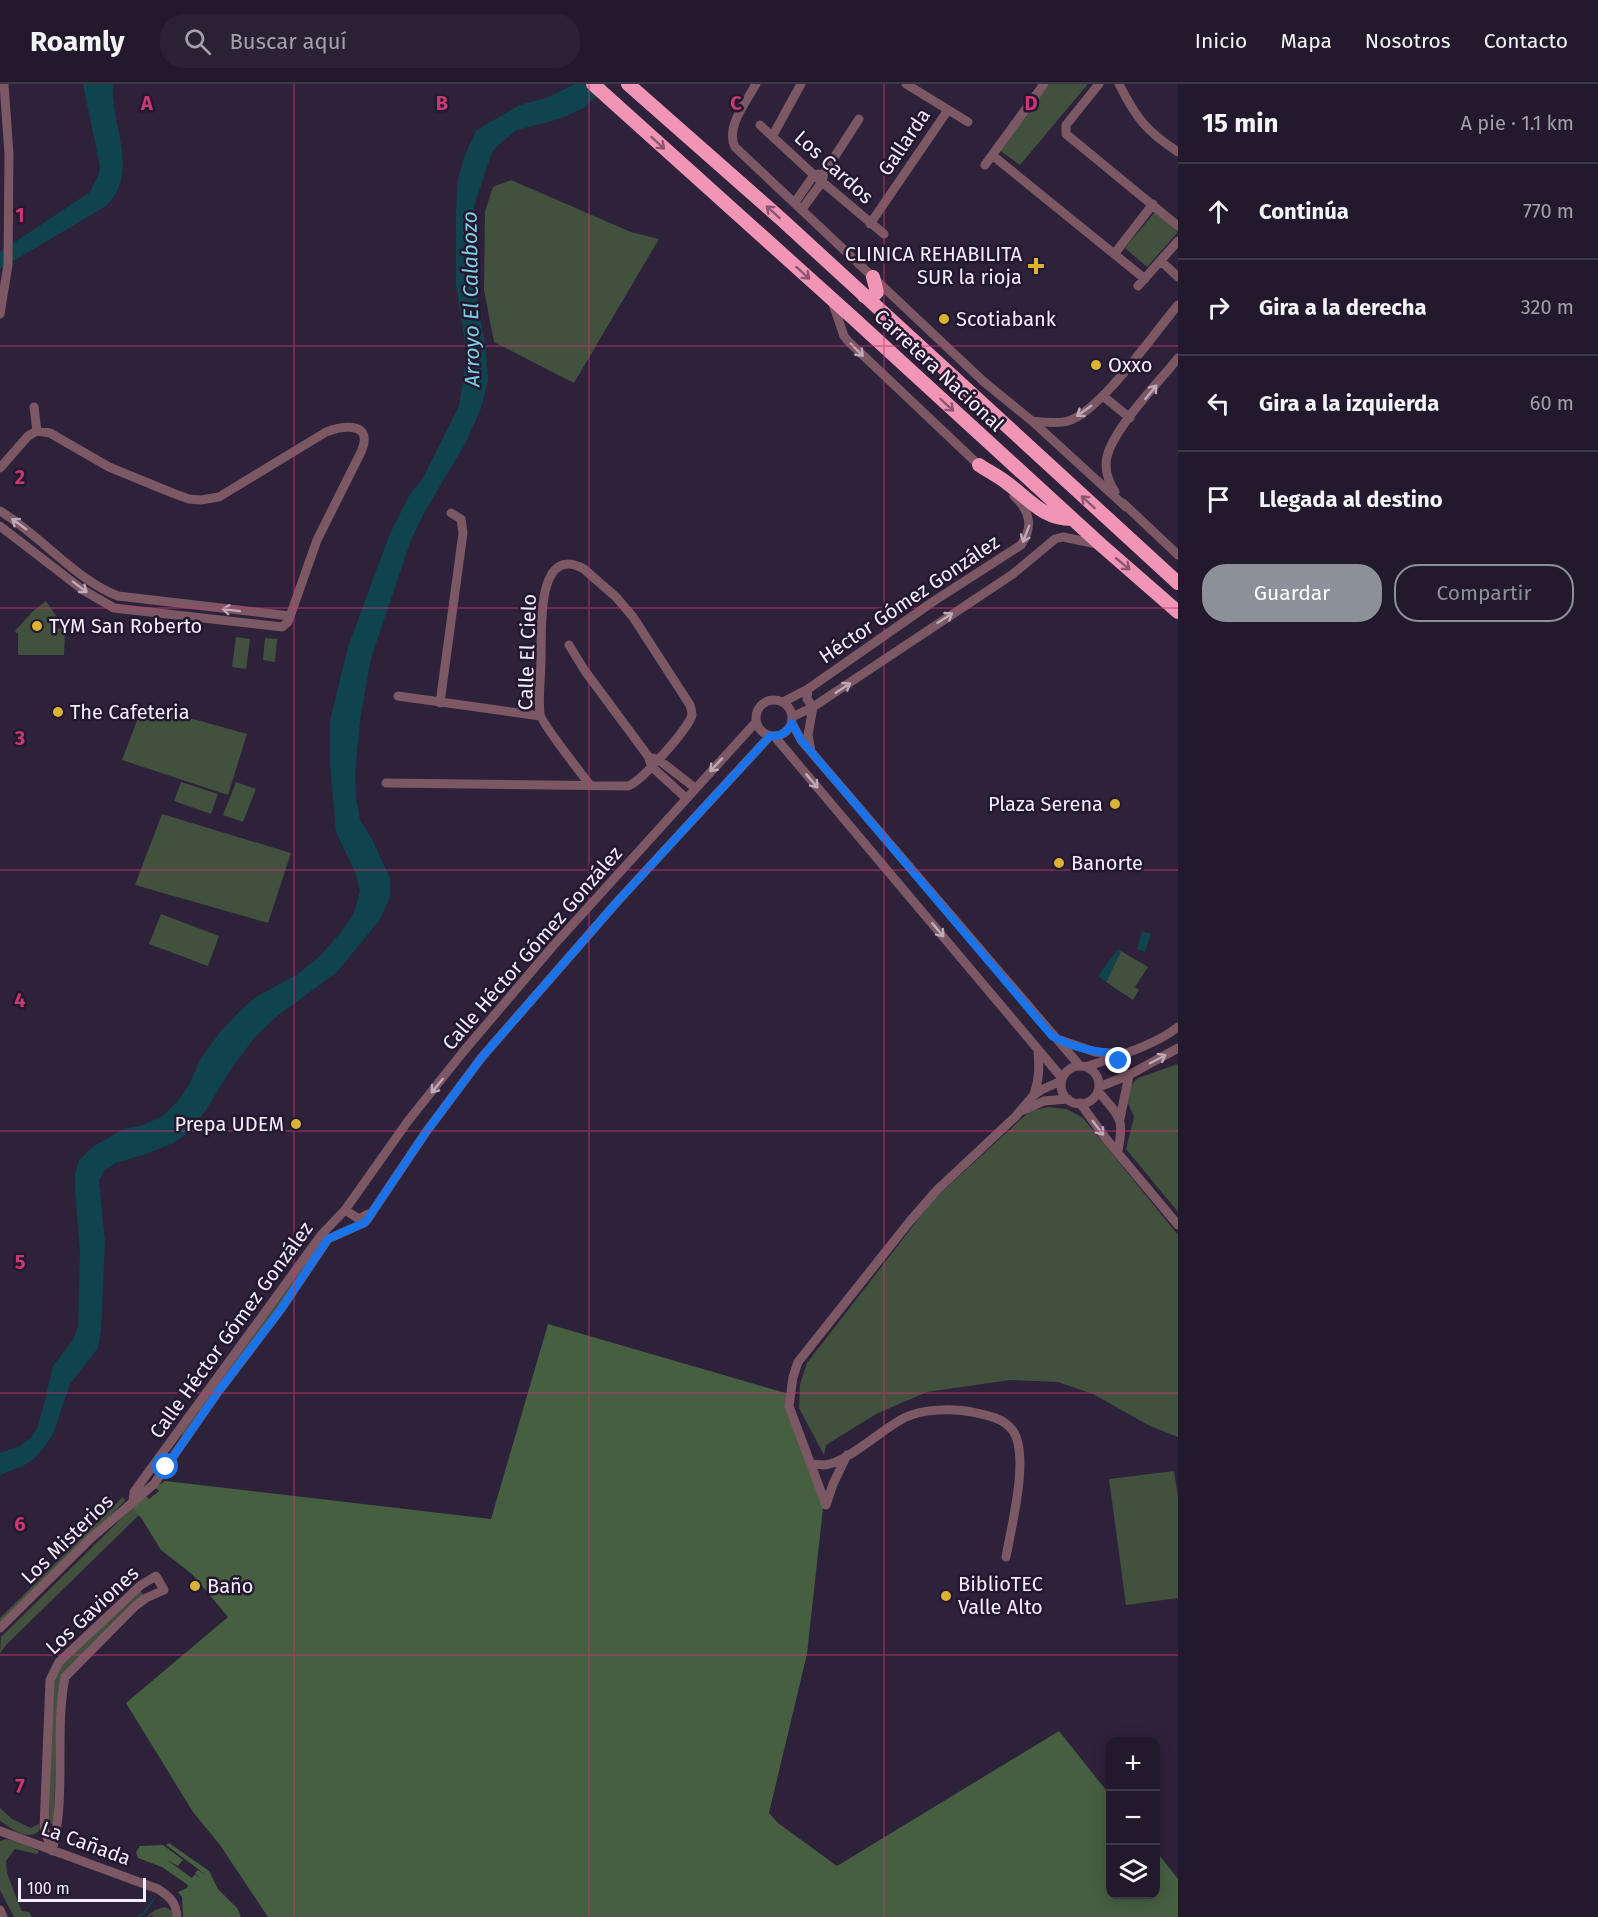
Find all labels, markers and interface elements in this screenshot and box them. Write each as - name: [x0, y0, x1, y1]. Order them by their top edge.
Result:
- search box: [160, 14, 580, 68]
- text: Roamly: [30, 25, 124, 58]
- icon: search: [181, 25, 214, 58]
- text: Buscar aquí: [229, 28, 347, 55]
- text: Inicio: [1195, 28, 1247, 54]
- text: Mapa: [1280, 28, 1332, 54]
- text: Nosotros: [1365, 28, 1451, 54]
- text: Contacto: [1484, 28, 1568, 54]
- text: A: [140, 91, 154, 115]
- text: B: [436, 91, 448, 115]
- text: C: [730, 91, 742, 115]
- text: D: [1024, 91, 1038, 115]
- street label: Gallarda: [873, 104, 935, 180]
- text: 15 min: [1202, 108, 1278, 139]
- text: A pie · 1.1 km: [1461, 111, 1574, 135]
- street label: Los Cardos: [790, 125, 878, 209]
- one-way arrow: [651, 136, 666, 150]
- icon: ahead: [1202, 195, 1235, 228]
- text: Continúa: [1259, 198, 1349, 225]
- text: 770 m: [1523, 199, 1574, 223]
- text: 1: [15, 203, 25, 227]
- one-way arrow: [766, 205, 781, 219]
- water label: Arroyo El Calabozo: [456, 211, 486, 388]
- place label: CLINICA REHABILITA SUR la rioja: [845, 242, 1023, 289]
- marker: CLINICA REHABILITA SUR la rioja: [1027, 257, 1045, 275]
- one-way arrow: [795, 266, 810, 280]
- icon: right: [1202, 291, 1235, 324]
- text: Gira a la derecha: [1259, 294, 1427, 321]
- text: 320 m: [1521, 295, 1574, 319]
- street label: Carretera Nacional: [869, 304, 1009, 436]
- place label: Scotiabank: [956, 307, 1057, 331]
- marker: Scotiabank: [937, 312, 951, 326]
- one-way arrow: [850, 343, 865, 358]
- place label: Oxxo: [1108, 353, 1153, 377]
- marker: Oxxo: [1089, 358, 1103, 372]
- one-way arrow: [1144, 384, 1157, 400]
- icon: left: [1202, 387, 1235, 420]
- text: Gira a la izquierda: [1259, 390, 1439, 417]
- text: 60 m: [1530, 391, 1574, 415]
- one-way arrow: [940, 397, 955, 412]
- one-way arrow: [1077, 405, 1093, 417]
- text: 2: [15, 465, 25, 489]
- icon: arrive: [1202, 483, 1235, 516]
- text: Llegada al destino: [1259, 486, 1443, 513]
- one-way arrow: [1081, 495, 1096, 509]
- one-way arrow: [12, 518, 28, 531]
- one-way arrow: [1020, 524, 1031, 542]
- street label: Héctor Gómez González: [814, 530, 1004, 668]
- one-way arrow: [1115, 557, 1130, 571]
- button: Guardar: [1202, 564, 1382, 622]
- button: Compartir: [1394, 564, 1574, 622]
- one-way arrow: [71, 580, 87, 593]
- street label: Calle El Cielo: [513, 593, 541, 711]
- one-way arrow: [222, 604, 242, 615]
- one-way arrow: [936, 612, 953, 624]
- place label: TYM San Roberto: [49, 614, 202, 638]
- marker: TYM San Roberto: [30, 619, 44, 633]
- one-way arrow: [834, 681, 851, 694]
- place label: The Cafeteria: [70, 700, 190, 724]
- marker: The Cafeteria: [51, 705, 65, 719]
- text: 3: [14, 726, 25, 750]
- one-way arrow: [709, 757, 724, 772]
- one-way arrow: [805, 773, 819, 788]
- place label: Plaza Serena: [988, 792, 1103, 816]
- marker: Plaza Serena: [1108, 797, 1122, 811]
- street label: Calle Héctor Gómez González: [437, 841, 627, 1055]
- place label: Banorte: [1071, 851, 1143, 875]
- marker: Banorte: [1052, 856, 1066, 870]
- one-way arrow: [931, 922, 945, 937]
- text: 4: [14, 988, 26, 1012]
- route end: [1105, 1047, 1131, 1073]
- one-way arrow: [1149, 1053, 1166, 1065]
- one-way arrow: [430, 1077, 443, 1093]
- place label: Prepa UDEM: [175, 1112, 284, 1136]
- marker: Prepa UDEM: [289, 1117, 303, 1131]
- one-way arrow: [1092, 1119, 1104, 1135]
- street label: Calle Héctor Gómez González: [144, 1217, 318, 1443]
- text: 5: [15, 1250, 26, 1274]
- route start: [152, 1453, 178, 1479]
- street label: Los Misterios: [16, 1489, 118, 1589]
- text: 6: [14, 1512, 26, 1536]
- street label: Los Gaviones: [41, 1561, 143, 1659]
- place label: BiblioTEC Valle Alto: [958, 1572, 1043, 1619]
- place label: Baño: [207, 1574, 253, 1598]
- marker: Baño: [188, 1579, 202, 1593]
- marker: BiblioTEC Valle Alto: [939, 1589, 953, 1603]
- map controls: [1106, 1737, 1160, 1899]
- button: +: [1106, 1737, 1160, 1791]
- text: 7: [15, 1774, 25, 1798]
- button: −: [1106, 1791, 1160, 1845]
- street label: La Cañada: [38, 1816, 134, 1870]
- button: layers: [1106, 1845, 1160, 1899]
- scale bar: [18, 1875, 146, 1902]
- text: 100 m: [27, 1879, 70, 1898]

